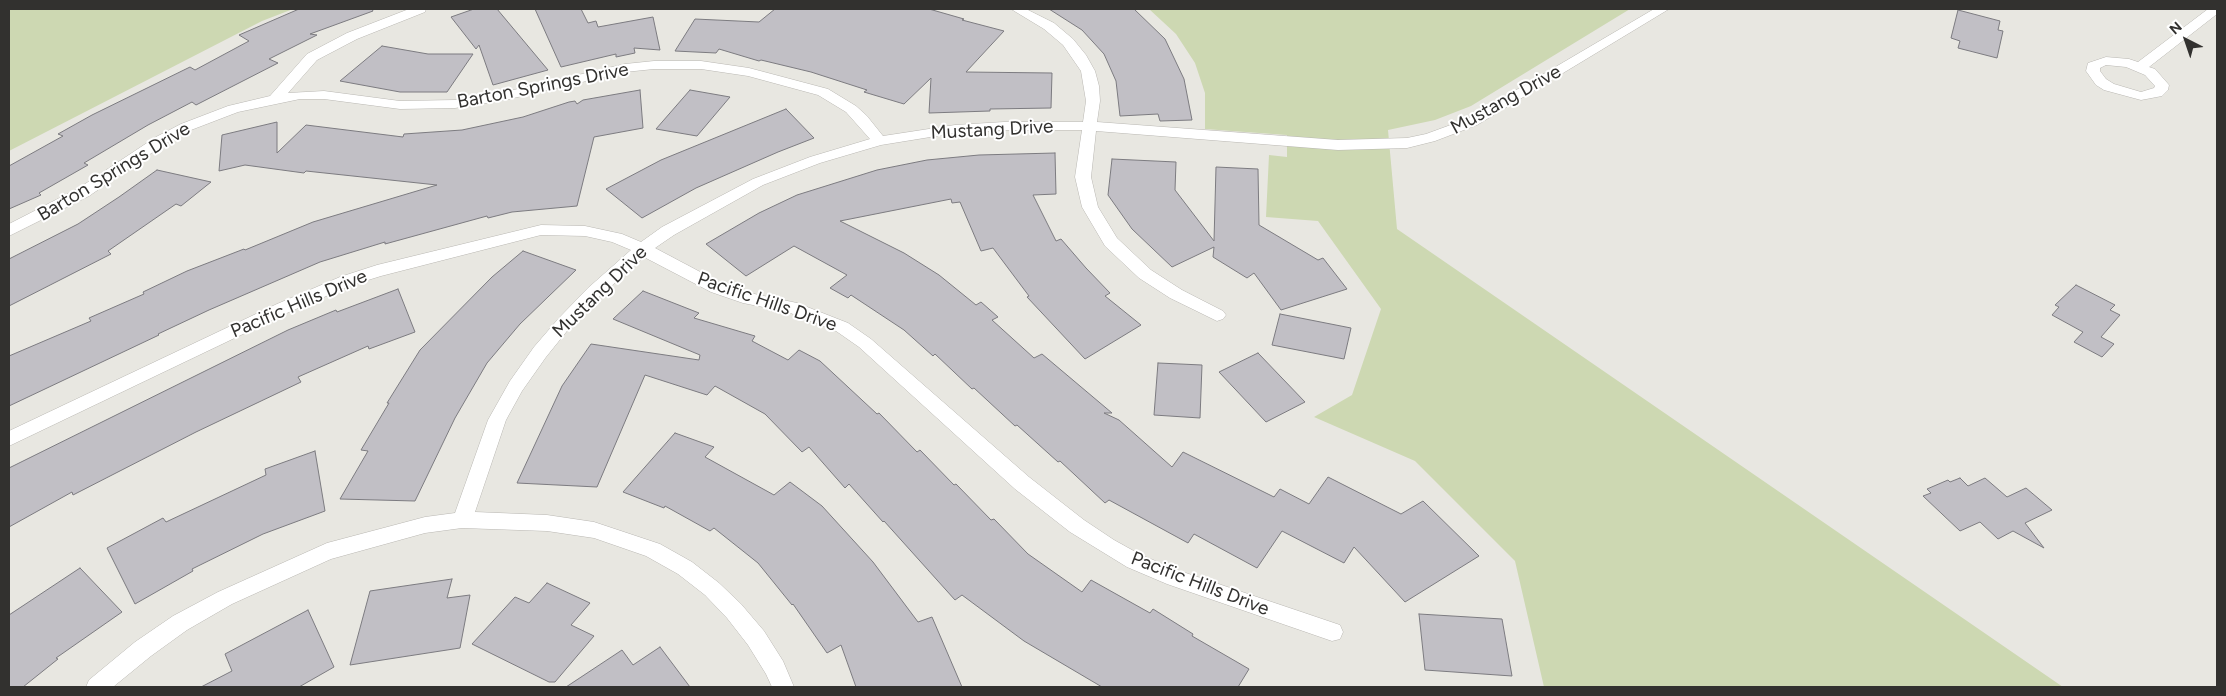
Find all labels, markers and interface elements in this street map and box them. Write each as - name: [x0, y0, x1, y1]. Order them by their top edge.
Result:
- north arrow: [2161, 15, 2211, 65]
- text: N: [2166, 18, 2185, 38]
- street label: Barton Springs Drive: [455, 58, 631, 114]
- street label: Mustang Drive: [1447, 60, 1565, 140]
- street label: Mustang Drive: [930, 115, 1054, 145]
- street label: Barton Springs Drive: [33, 117, 195, 227]
- street label: Mustang Drive: [548, 241, 652, 343]
- street label: Pacific Hills Drive: [227, 265, 371, 343]
- street label: Pacific Hills Drive: [694, 267, 840, 337]
- street label: Pacific Hills Drive: [1128, 547, 1272, 621]

